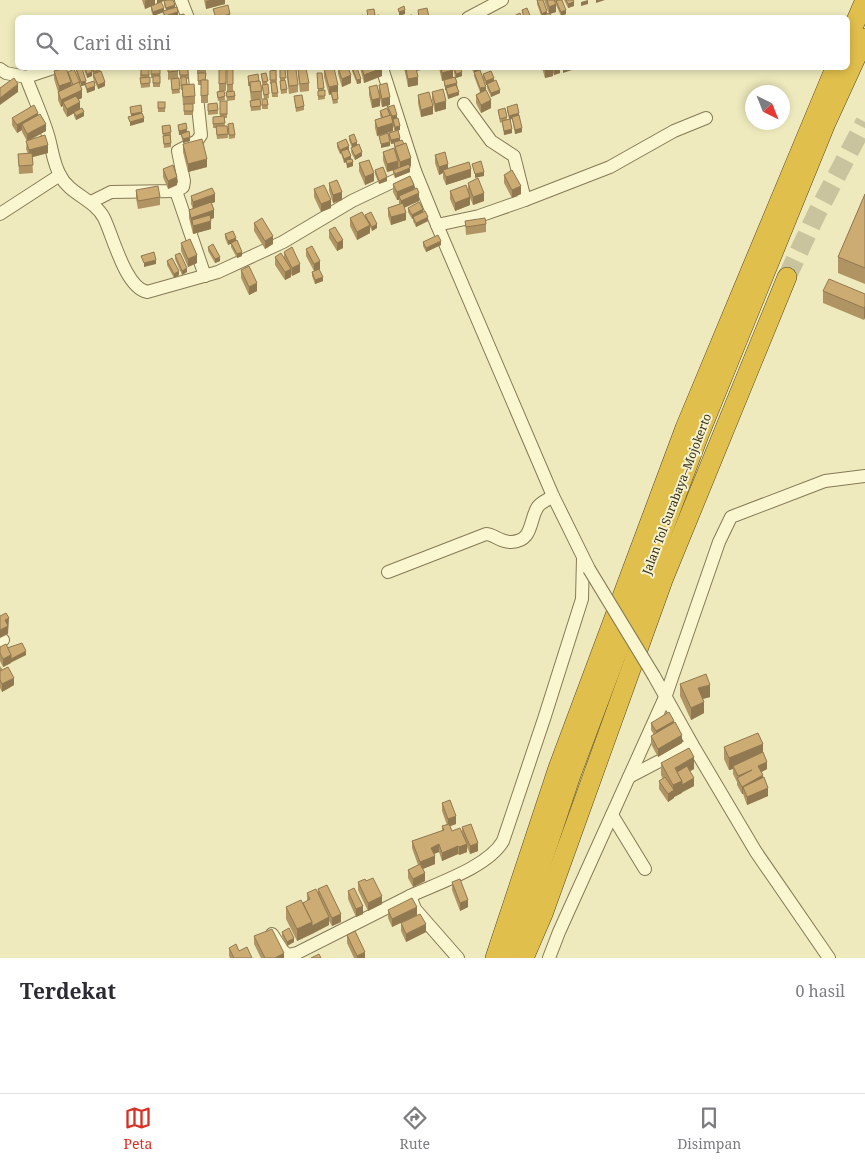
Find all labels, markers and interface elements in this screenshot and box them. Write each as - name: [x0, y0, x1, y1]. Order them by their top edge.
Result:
- search box: [15, 15, 850, 70]
- icon: search: [33, 29, 61, 57]
- text: Cari di sini: [73, 30, 171, 56]
- north arrow: [745, 85, 790, 130]
- street label: Jalan Tol Surabaya–Mojokerto: [638, 411, 715, 578]
- text: Terdekat: [20, 977, 116, 1005]
- text: 0 hasil: [795, 980, 845, 1002]
- tab: Peta: [124, 1104, 152, 1153]
- tab: Rute: [400, 1104, 430, 1153]
- tab: Disimpan: [677, 1104, 741, 1153]

